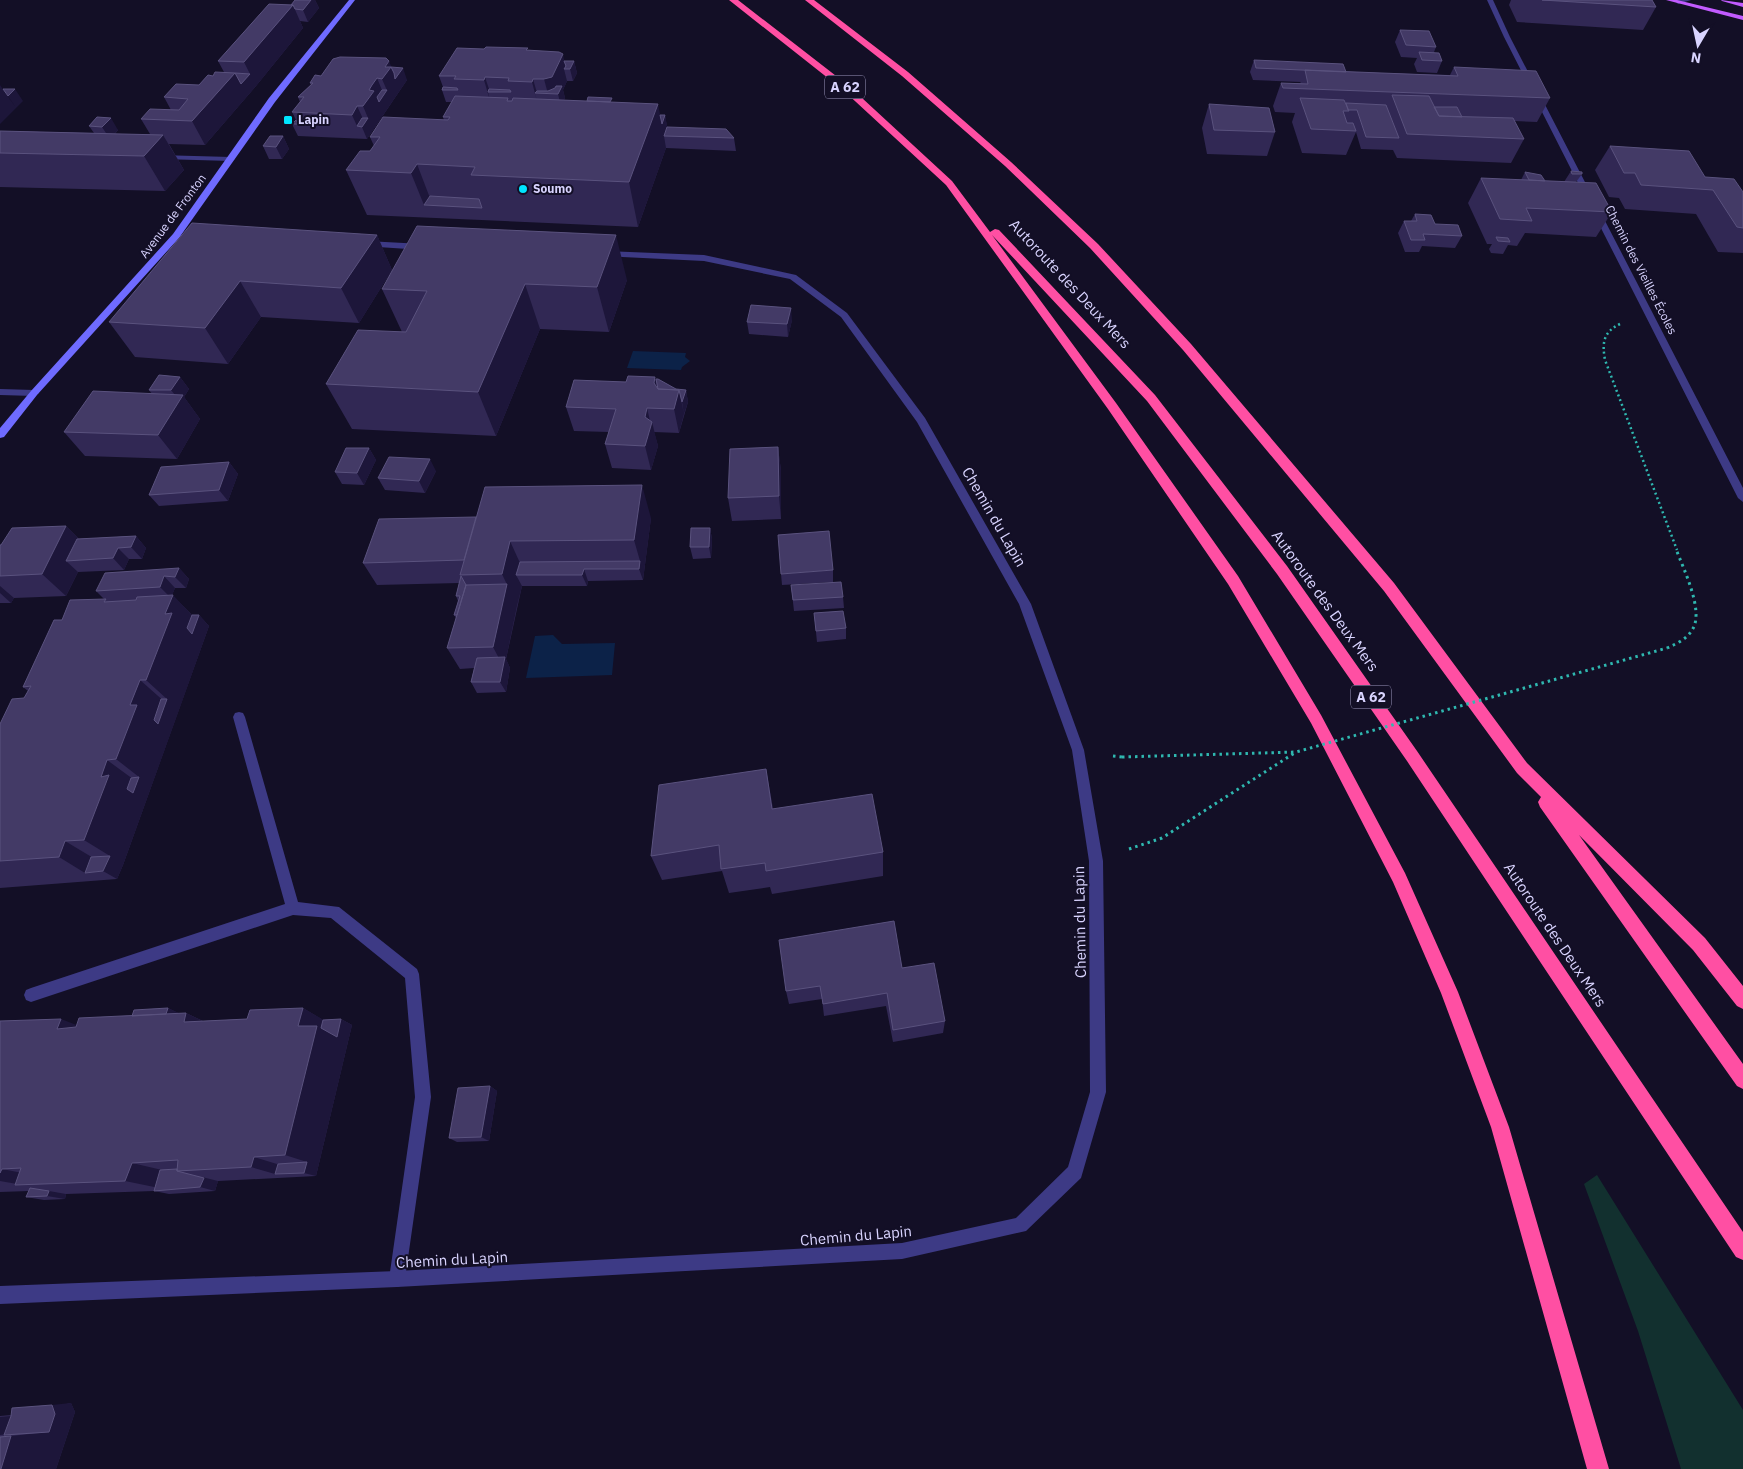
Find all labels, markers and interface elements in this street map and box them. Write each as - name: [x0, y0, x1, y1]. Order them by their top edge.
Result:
- north arrow: [1673, 20, 1723, 70]
- text: N: [1690, 48, 1702, 68]
- road number: A 62: [825, 75, 865, 98]
- place label: Lapin: [298, 112, 329, 127]
- marker: Lapin: [282, 114, 294, 126]
- street label: Avenue de Fronton: [136, 171, 209, 261]
- place label: Soumo: [533, 181, 572, 196]
- marker: Soumo: [517, 183, 529, 195]
- street label: Chemin des Vieilles Écoles: [1602, 203, 1681, 337]
- street label: Autoroute des Deux Mers: [1005, 215, 1135, 352]
- street label: Chemin du Lapin: [958, 463, 1031, 570]
- street label: Autoroute des Deux Mers: [1268, 526, 1383, 675]
- road number: A 62: [1351, 686, 1391, 709]
- street label: Autoroute des Deux Mers: [1500, 859, 1611, 1011]
- street label: Chemin du Lapin: [1069, 866, 1090, 978]
- street label: Chemin du Lapin: [799, 1221, 913, 1250]
- street label: Chemin du Lapin: [395, 1247, 509, 1272]

